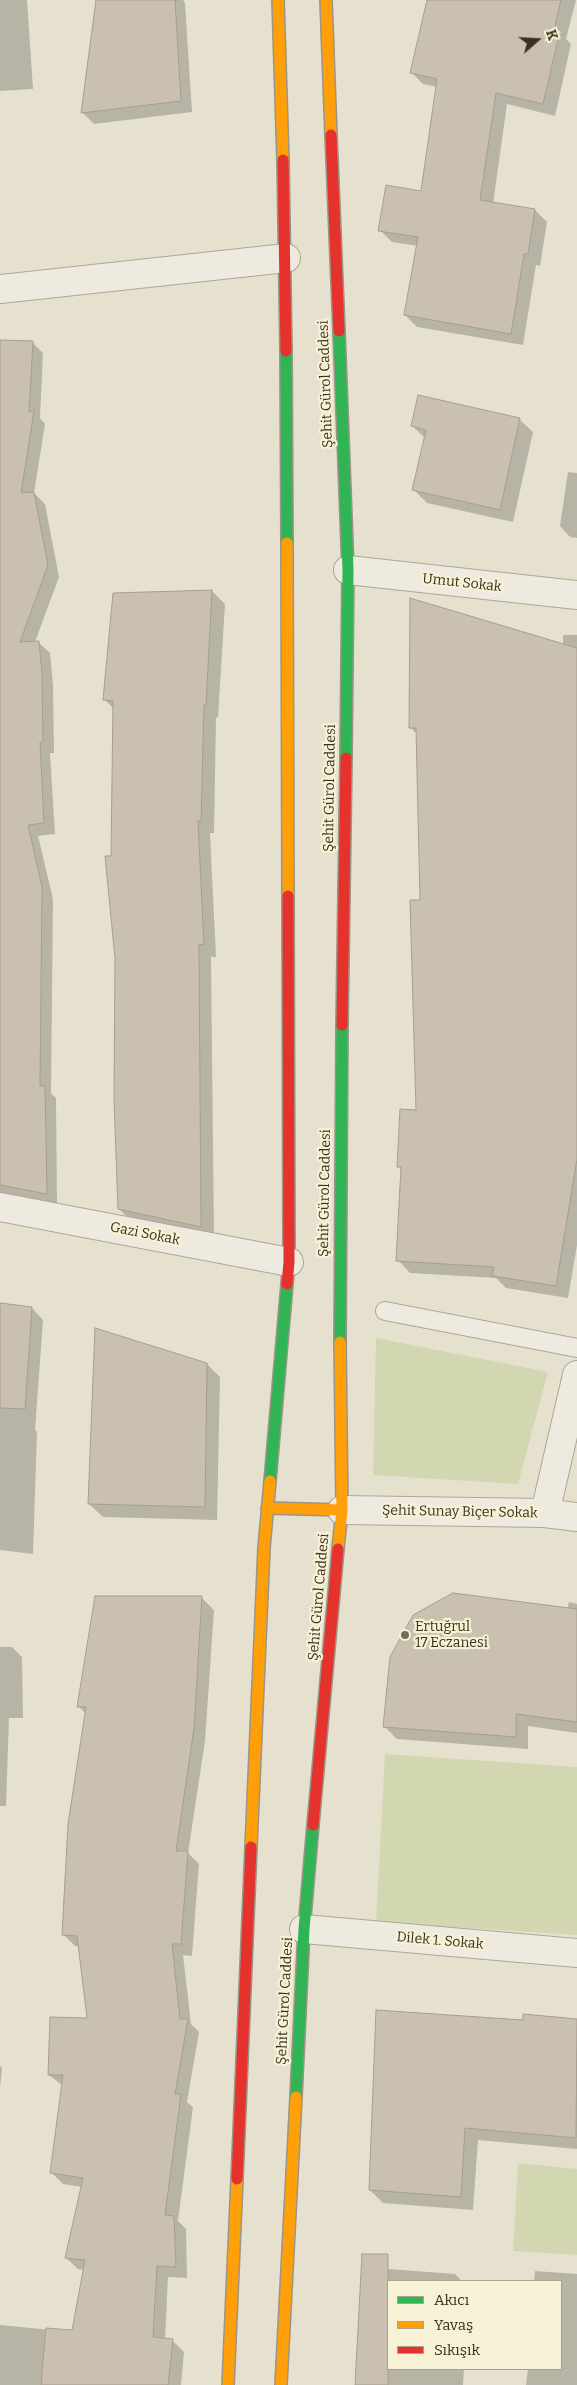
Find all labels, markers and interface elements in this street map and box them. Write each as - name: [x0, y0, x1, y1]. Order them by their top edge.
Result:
- north arrow: [512, 15, 562, 65]
- text: K: [542, 27, 561, 42]
- street label: Şehit Gürol Caddesi: [315, 320, 337, 448]
- street label: Umut Sokak: [421, 570, 503, 596]
- street label: Şehit Gürol Caddesi: [320, 724, 340, 852]
- street label: Şehit Gürol Caddesi: [315, 1129, 335, 1257]
- street label: Gazi Sokak: [109, 1219, 181, 1249]
- street label: Şehit Sunay Biçer Sokak: [382, 1502, 538, 1522]
- street label: Şehit Gürol Caddesi: [305, 1533, 333, 1661]
- place label: Ertuğrul 17 Eczanesi: [415, 1619, 488, 1651]
- marker: Ertuğrul 17 Eczanesi: [399, 1629, 411, 1641]
- street label: Dilek 1. Sokak: [396, 1929, 484, 1953]
- street label: Şehit Gürol Caddesi: [273, 1937, 297, 2065]
- legend: [387, 2280, 562, 2370]
- text: Akıcı: [434, 2291, 469, 2309]
- text: Yavaş: [434, 2316, 473, 2334]
- text: Sıkışık: [434, 2341, 480, 2359]

